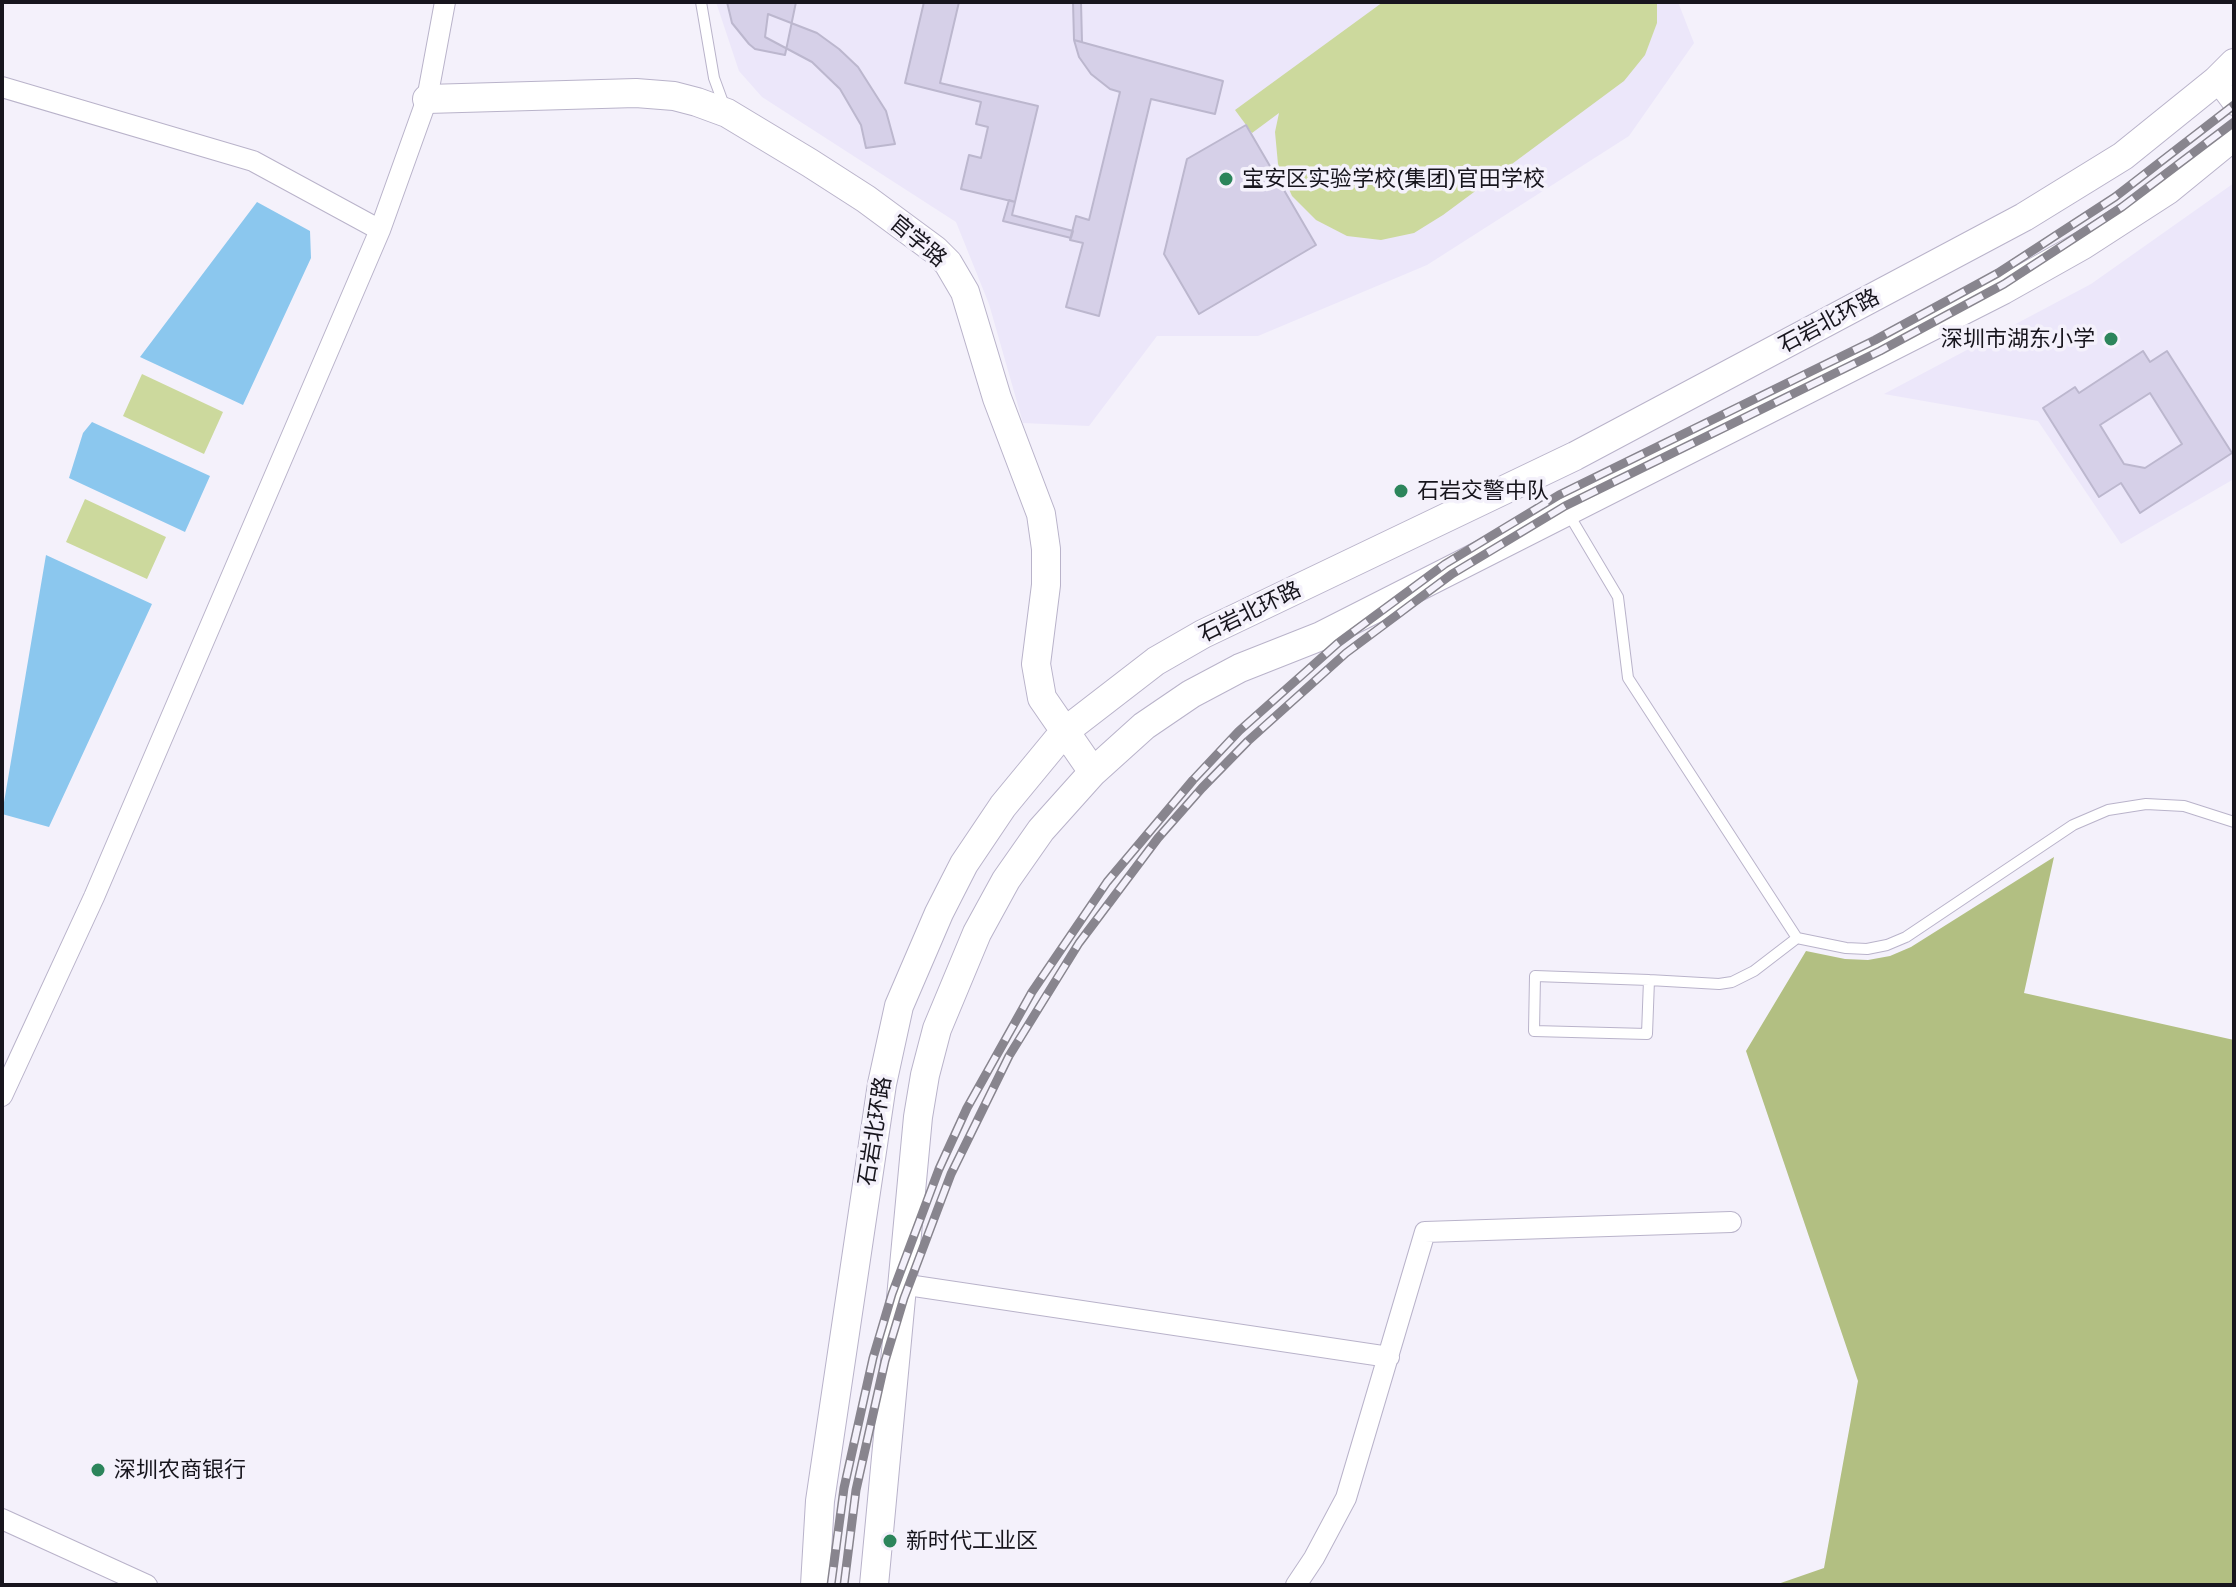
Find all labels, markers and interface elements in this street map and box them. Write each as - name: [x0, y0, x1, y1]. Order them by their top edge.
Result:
- place label: 宝安区实验学校(集团)官田学校: [1242, 166, 1545, 192]
- marker: 宝安区实验学校(集团)官田学校: [1217, 170, 1235, 188]
- street label: 官学路: [884, 210, 952, 272]
- street label: 石岩北环路: [1774, 284, 1884, 358]
- place label: 深圳市湖东小学: [1941, 326, 2095, 352]
- marker: 深圳市湖东小学: [2102, 330, 2120, 348]
- place label: 石岩交警中队: [1417, 478, 1549, 504]
- marker: 石岩交警中队: [1392, 482, 1410, 500]
- street label: 石岩北环路: [1195, 576, 1305, 648]
- street label: 石岩北环路: [853, 1075, 897, 1187]
- place label: 深圳农商银行: [114, 1457, 246, 1483]
- marker: 深圳农商银行: [89, 1461, 107, 1479]
- place label: 新时代工业区: [906, 1528, 1038, 1554]
- marker: 新时代工业区: [881, 1532, 899, 1550]

